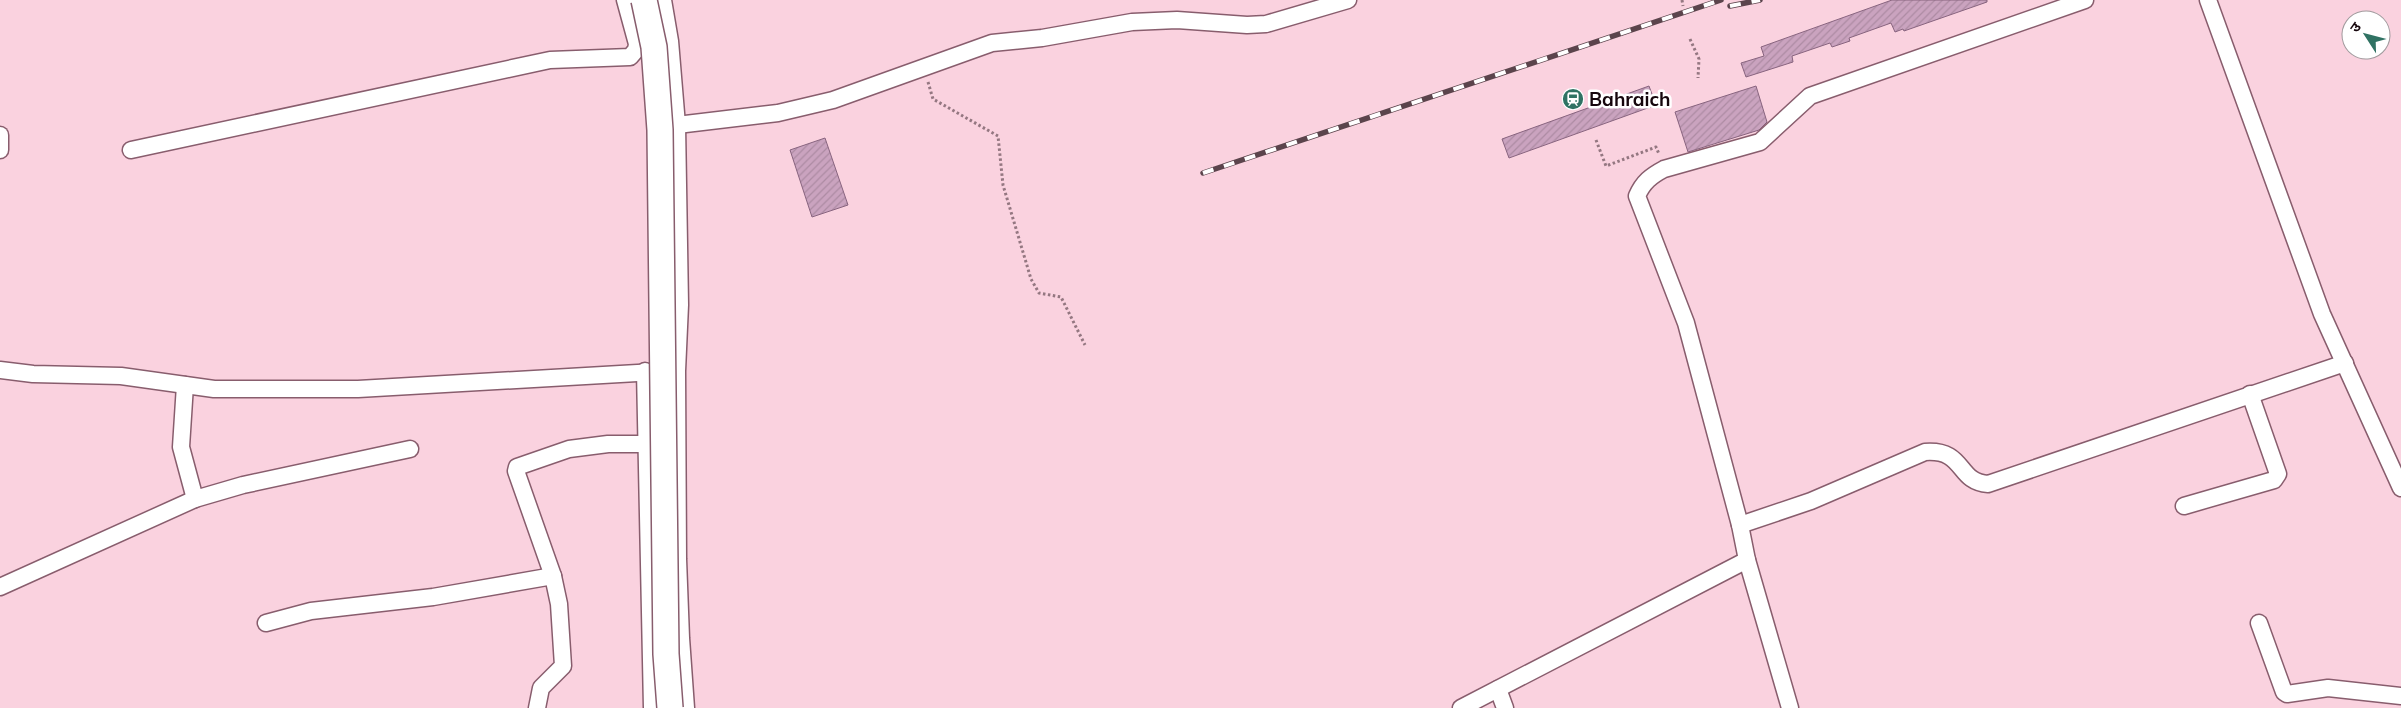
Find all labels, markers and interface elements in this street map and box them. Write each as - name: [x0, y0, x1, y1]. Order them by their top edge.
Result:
- north arrow: [2341, 10, 2391, 60]
- text: उ: [2346, 18, 2366, 36]
- station icon: Bahraich: [1561, 87, 1585, 111]
- place label: Bahraich: [1589, 87, 1671, 111]

